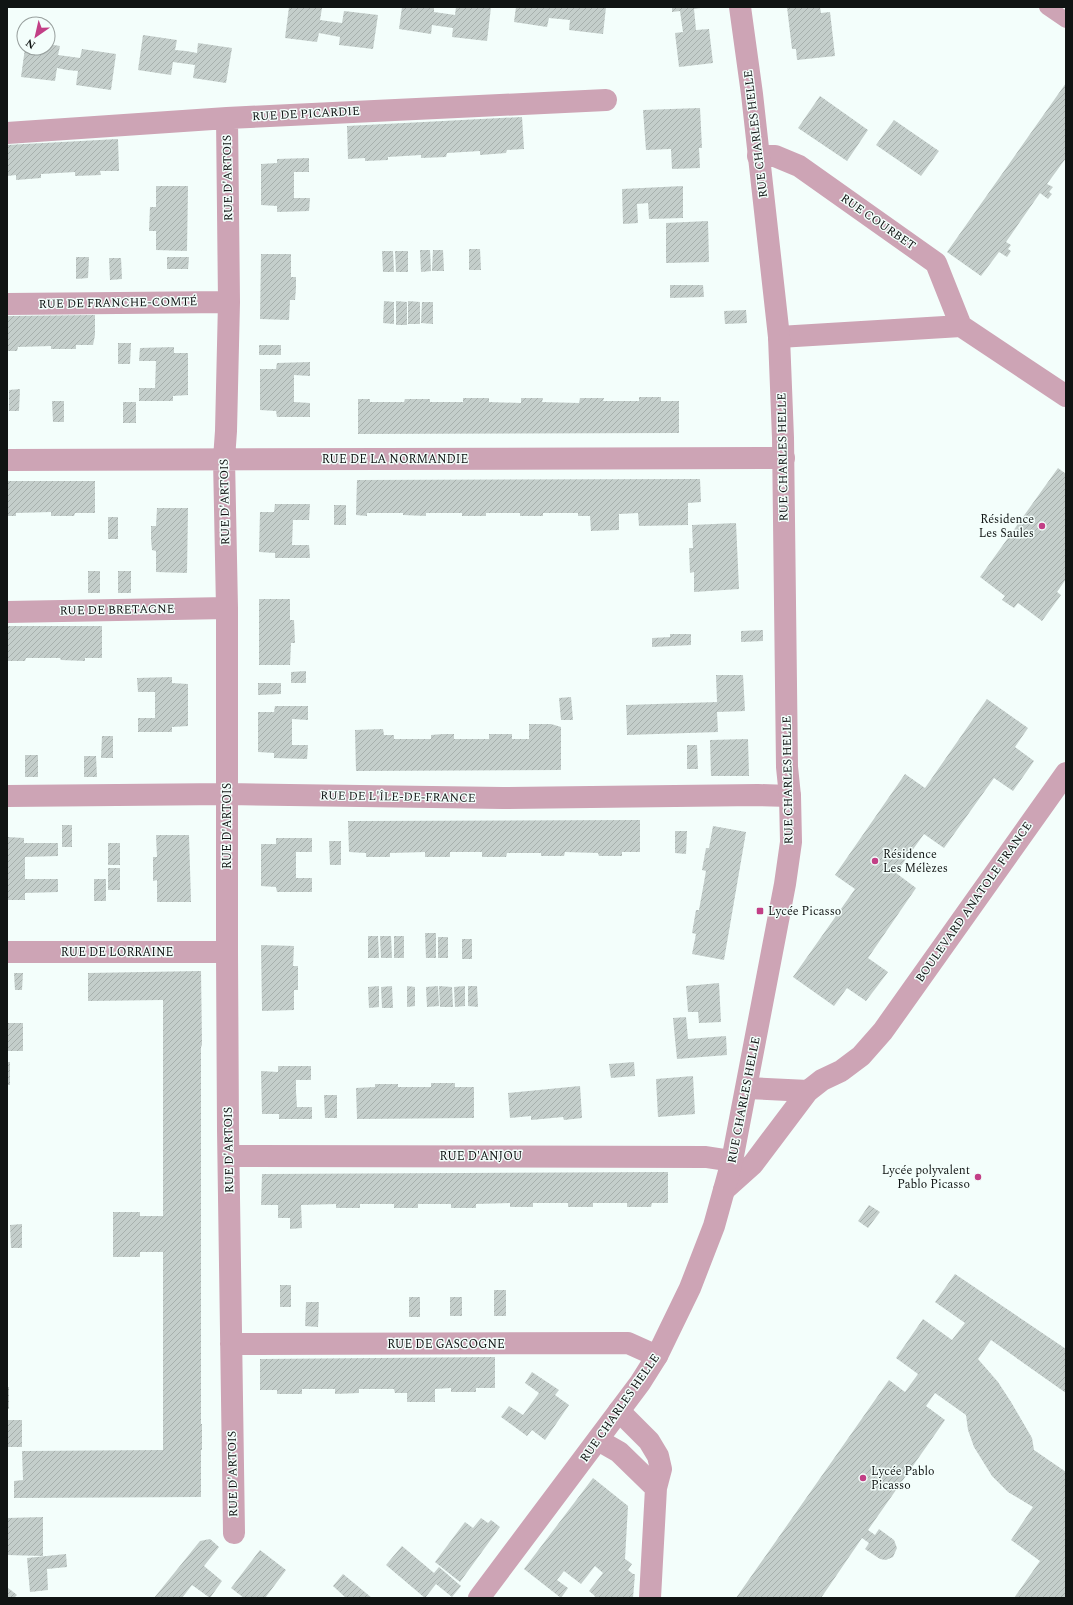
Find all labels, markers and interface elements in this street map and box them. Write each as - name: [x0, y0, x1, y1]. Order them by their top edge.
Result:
- north arrow: [16, 16, 56, 56]
- text: N: [22, 34, 39, 53]
- street label: RUE CHARLES HELLE: [739, 69, 773, 199]
- street label: RUE DE PICARDIE: [252, 102, 360, 126]
- street label: RUE D'ARTOIS: [218, 135, 238, 221]
- street label: RUE COURBET: [837, 189, 919, 255]
- street label: RUE DE FRANCHE-COMTÉ: [38, 292, 198, 314]
- street label: RUE CHARLES HELLE: [772, 393, 794, 521]
- street label: RUE DE LA NORMANDIE: [322, 450, 468, 469]
- street label: RUE D'ARTOIS: [215, 459, 235, 545]
- place label: Résidence Les Saules: [979, 510, 1034, 543]
- marker: Résidence Les Saules: [1037, 521, 1047, 531]
- street label: RUE DE BRETAGNE: [59, 599, 175, 621]
- street label: RUE CHARLES HELLE: [777, 716, 799, 844]
- street label: RUE D'ARTOIS: [218, 783, 237, 869]
- street label: RUE DE L'ÎLE-DE-FRANCE: [320, 786, 476, 808]
- street label: BOULEVARD ANATOLE FRANCE: [911, 818, 1037, 986]
- place label: Résidence Les Mélèzes: [883, 845, 948, 878]
- marker: Résidence Les Mélèzes: [870, 856, 880, 866]
- place label: Lycée Picasso: [768, 902, 841, 921]
- marker: Lycée Picasso: [755, 906, 765, 916]
- street label: RUE DE LORRAINE: [61, 943, 173, 962]
- street label: RUE CHARLES HELLE: [722, 1035, 766, 1165]
- street label: RUE D'ARTOIS: [219, 1107, 239, 1193]
- street label: RUE D'ANJOU: [439, 1147, 523, 1166]
- place label: Lycée polyvalent Pablo Picasso: [882, 1161, 970, 1194]
- marker: Lycée polyvalent Pablo Picasso: [973, 1172, 983, 1182]
- street label: RUE DE GASCOGNE: [387, 1335, 505, 1354]
- street label: RUE CHARLES HELLE: [575, 1350, 665, 1466]
- street label: RUE D'ARTOIS: [223, 1431, 243, 1517]
- place label: Lycée Pablo Picasso: [871, 1462, 935, 1495]
- marker: Lycée Pablo Picasso: [858, 1473, 868, 1483]

